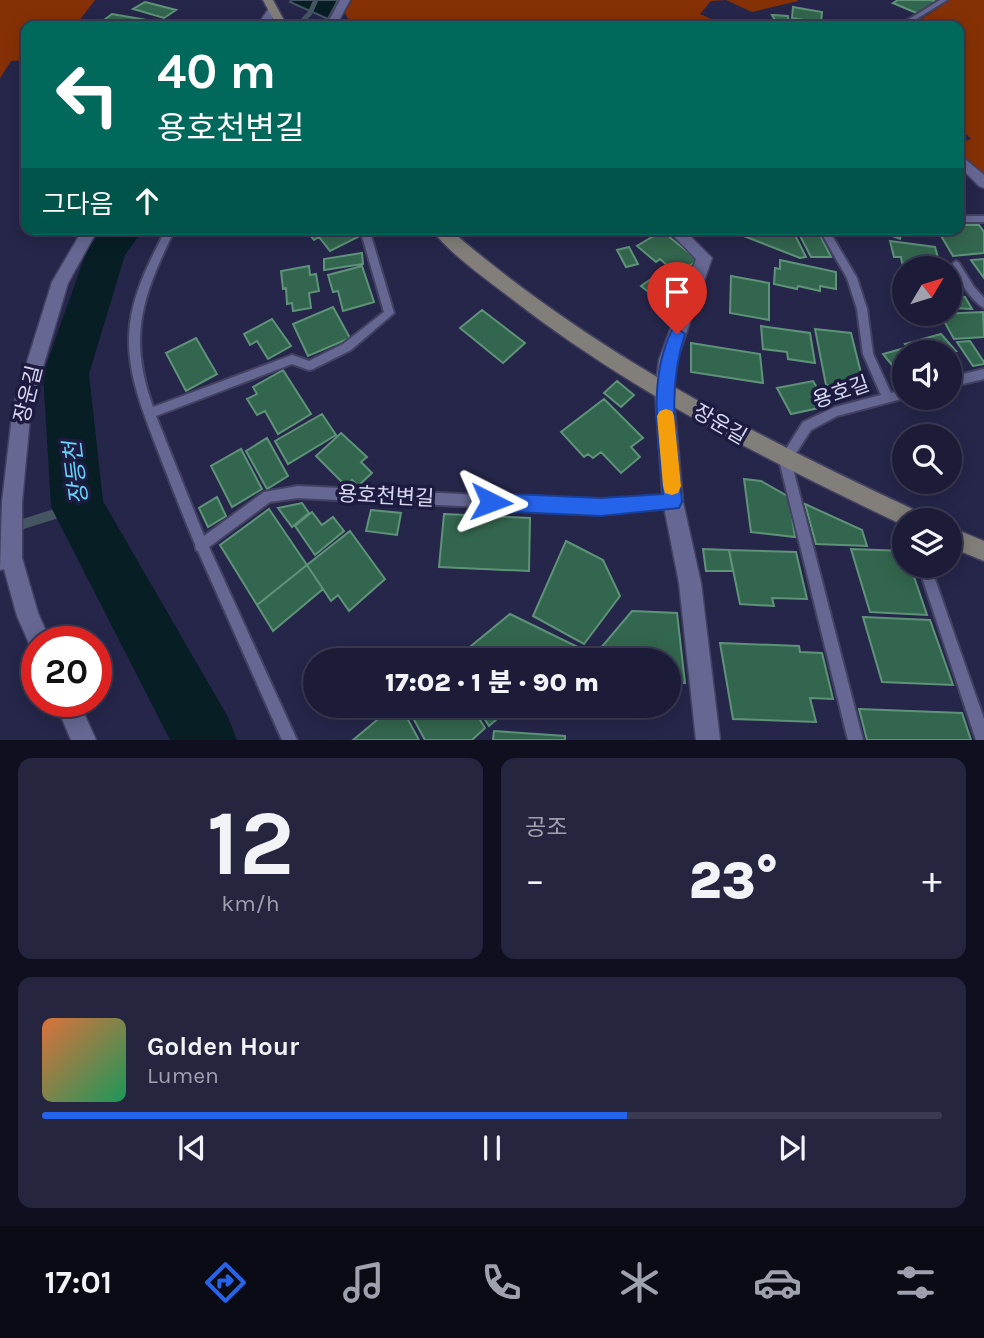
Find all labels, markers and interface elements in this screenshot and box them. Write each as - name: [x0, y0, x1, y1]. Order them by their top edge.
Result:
- text: 40 m: [157, 43, 276, 100]
- icon: left: [42, 49, 133, 140]
- text: 용호천변길: [157, 110, 304, 147]
- icon: ahead: [128, 182, 166, 220]
- text: 그다음: [42, 189, 114, 220]
- north arrow: [892, 256, 962, 326]
- map controls: [892, 256, 962, 578]
- pin: [647, 262, 707, 334]
- icon: arrive: [658, 273, 696, 311]
- button: sound: [892, 340, 962, 410]
- street label: 장운길: [9, 363, 47, 425]
- street label: 용호길: [810, 371, 872, 413]
- street label: 장운길: [689, 399, 751, 449]
- button: search: [892, 424, 962, 494]
- water label: 장등천: [58, 437, 93, 506]
- position arrow: [454, 465, 528, 539]
- street label: 용호천변길: [337, 481, 435, 511]
- button: layers: [892, 508, 962, 578]
- speed limit sign: 20: [21, 626, 112, 717]
- text: 17:02 · 1 분 · 90 m: [385, 667, 599, 698]
- text: 12: [207, 791, 294, 897]
- text: 공조: [525, 814, 567, 841]
- text: 23°: [689, 850, 778, 911]
- text: −: [525, 858, 545, 903]
- text: +: [922, 858, 942, 903]
- text: km/h: [221, 890, 280, 917]
- text: Golden Hour: [147, 1031, 299, 1062]
- text: Lumen: [147, 1062, 219, 1089]
- icon: previous: [173, 1129, 211, 1167]
- icon: pause: [473, 1129, 511, 1167]
- icon: next: [773, 1129, 811, 1167]
- icon: directions: [201, 1258, 250, 1307]
- icon: music: [339, 1258, 388, 1307]
- icon: phone: [477, 1258, 526, 1307]
- icon: climate: [615, 1258, 664, 1307]
- icon: car: [753, 1258, 802, 1307]
- icon: filters: [891, 1258, 940, 1307]
- text: 17:01: [44, 1264, 112, 1301]

